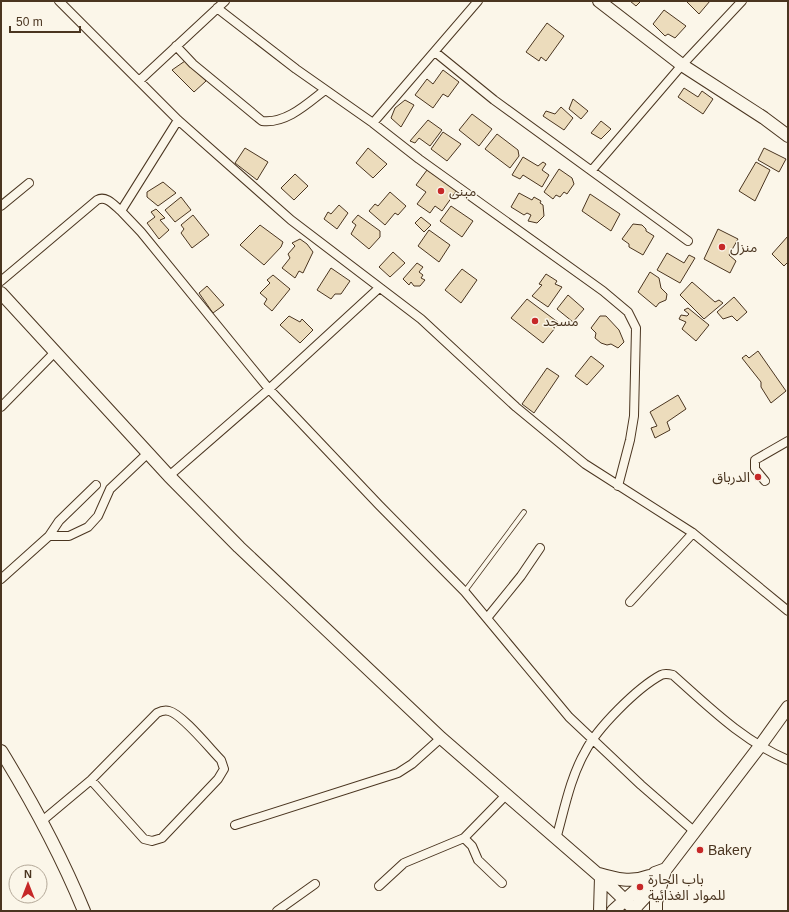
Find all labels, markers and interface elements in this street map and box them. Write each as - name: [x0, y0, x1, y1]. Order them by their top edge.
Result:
- scale bar: [10, 8, 80, 34]
- text: 50 m: [16, 15, 43, 29]
- place label: مبنى: [449, 183, 476, 200]
- marker: مبنى: [436, 186, 446, 196]
- place label: منزل: [730, 239, 757, 256]
- marker: منزل: [717, 242, 727, 252]
- place label: مسجد: [543, 313, 579, 329]
- marker: مسجد: [530, 316, 540, 326]
- place label: الدرباق: [712, 469, 750, 486]
- marker: الدرباق: [753, 472, 763, 482]
- place label: Bakery: [708, 842, 752, 858]
- marker: Bakery: [695, 845, 705, 855]
- north arrow: [8, 864, 48, 904]
- text: N: [24, 868, 32, 880]
- place label: باب الحارة للمواد الغذائية: [648, 871, 725, 904]
- marker: باب الحارة للمواد الغذائية: [635, 882, 645, 892]

